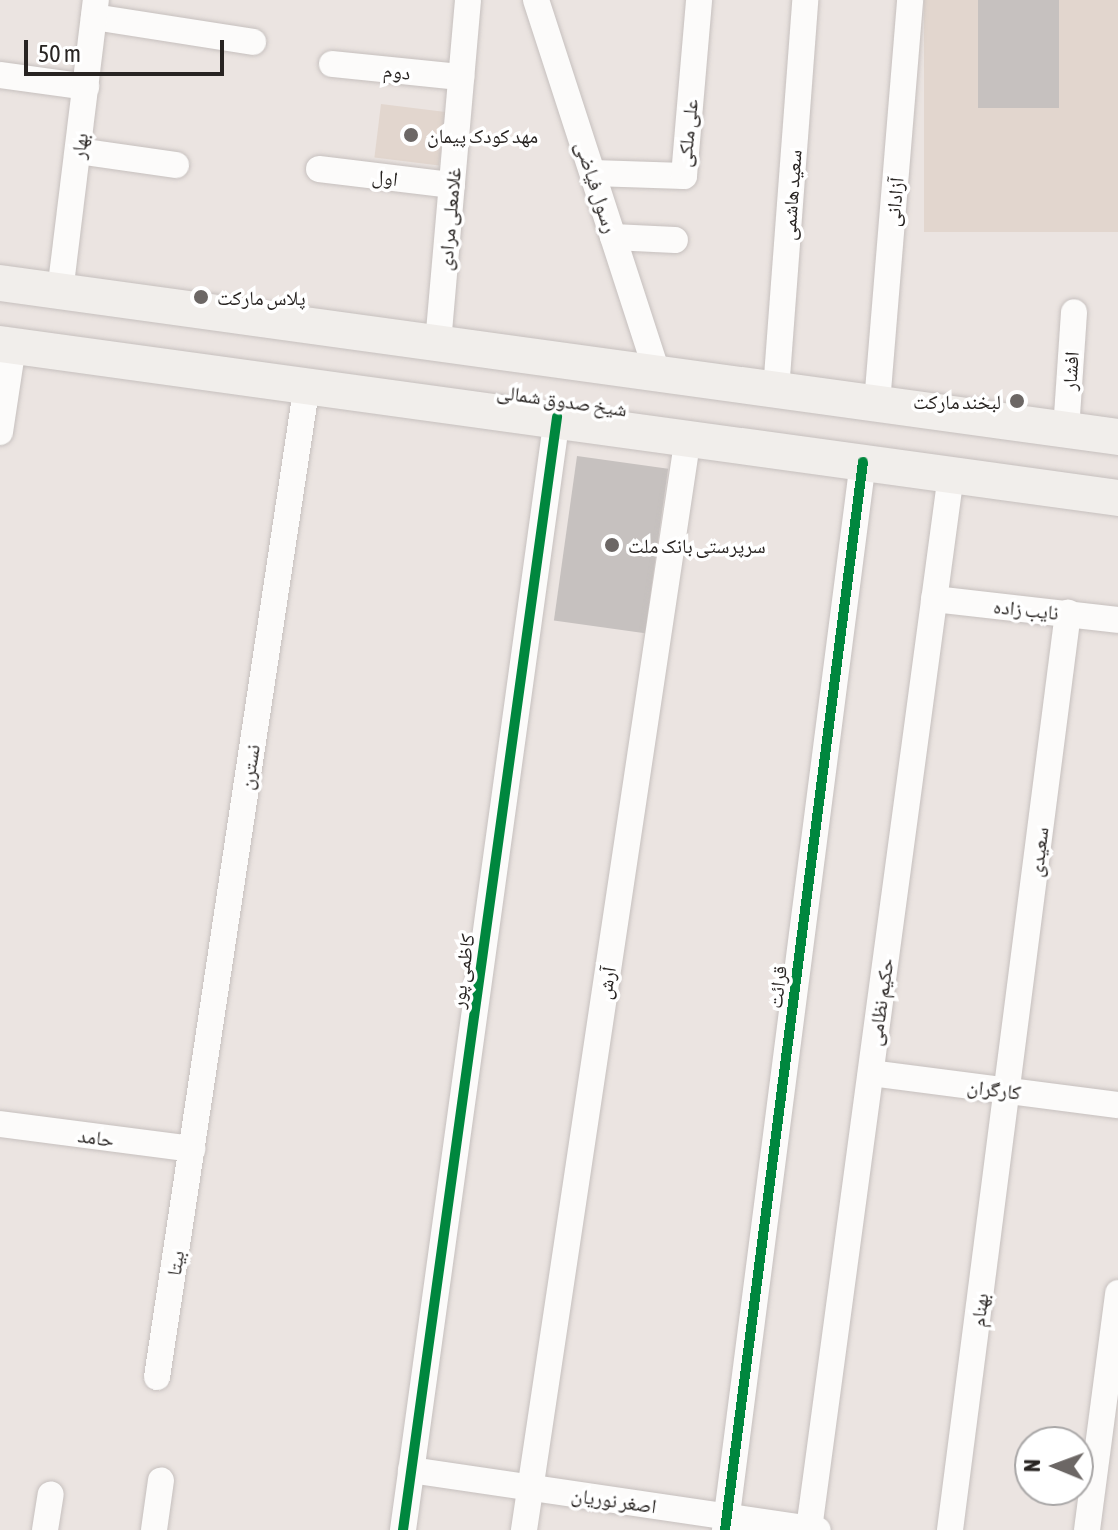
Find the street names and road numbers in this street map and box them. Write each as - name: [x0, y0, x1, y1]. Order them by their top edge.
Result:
- street label: دوم: [382, 58, 412, 84]
- street label: علی ملکی: [671, 98, 703, 168]
- street label: بهار: [66, 132, 92, 160]
- street label: رسول فیاضی: [571, 138, 623, 236]
- street label: سعید هاشمی: [776, 149, 806, 241]
- street label: اول: [371, 164, 399, 190]
- street label: غلامعلی مرادی: [433, 166, 465, 272]
- street label: آزادانی: [880, 176, 908, 228]
- street label: افشار: [1057, 351, 1083, 391]
- street label: شیخ صدوق شمالی: [495, 379, 629, 421]
- street label: نایب زاده: [992, 594, 1060, 624]
- street label: نسترن: [234, 743, 264, 791]
- street label: سعیدی: [1023, 825, 1053, 879]
- street label: کاظمی پور: [445, 932, 479, 1010]
- street label: حکیم نظامی: [862, 957, 898, 1047]
- street label: قرائت: [762, 964, 792, 1010]
- street label: آرش: [592, 965, 620, 1001]
- street label: کارگران: [966, 1074, 1022, 1104]
- street label: حامد: [76, 1123, 116, 1151]
- street label: بیتا: [161, 1249, 189, 1277]
- street label: بهنام: [965, 1292, 993, 1328]
- street label: اصغر نوریان: [570, 1482, 658, 1518]

